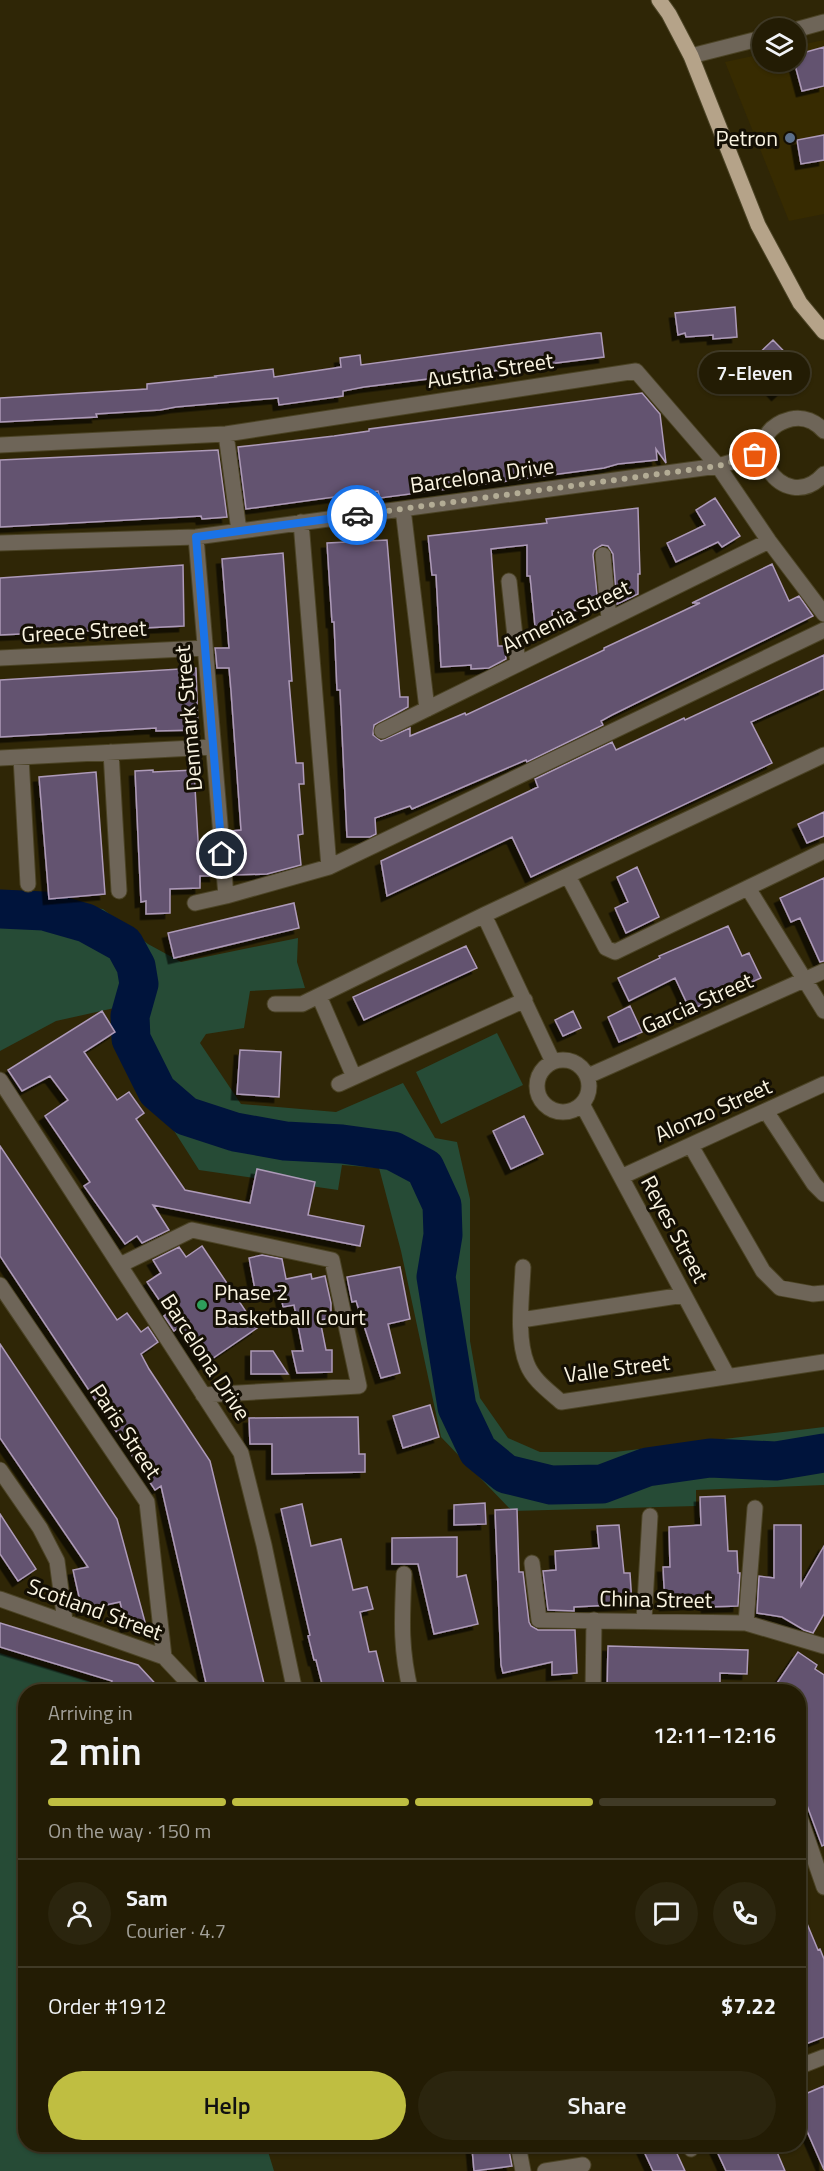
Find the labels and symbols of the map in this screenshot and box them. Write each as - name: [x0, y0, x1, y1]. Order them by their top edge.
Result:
- place label: Petron: [715, 121, 778, 155]
- marker: Petron: [783, 131, 797, 145]
- street label: Austria Street: [424, 343, 556, 397]
- callout: 7-Eleven: [700, 353, 810, 395]
- pin: [729, 429, 780, 480]
- street label: Barcelona Drive: [408, 448, 556, 502]
- courier: [327, 485, 387, 545]
- street label: Armenia Street: [496, 570, 636, 662]
- street label: Greece Street: [21, 611, 148, 651]
- street label: Denmark Street: [165, 643, 211, 792]
- pin: [196, 828, 247, 879]
- street label: Garcia Street: [636, 963, 758, 1043]
- street label: Alonzo Street: [649, 1069, 777, 1151]
- street label: Reyes Street: [632, 1169, 718, 1289]
- place label: Phase 2 Basketball Court: [214, 1275, 366, 1334]
- street label: Barcelona Drive: [152, 1287, 260, 1427]
- marker: Phase 2 Basketball Court: [195, 1298, 209, 1312]
- street label: Valle Street: [562, 1345, 672, 1391]
- street label: Paris Street: [82, 1377, 170, 1486]
- street label: Scotland Street: [23, 1569, 168, 1649]
- street label: China Street: [599, 1581, 713, 1617]

